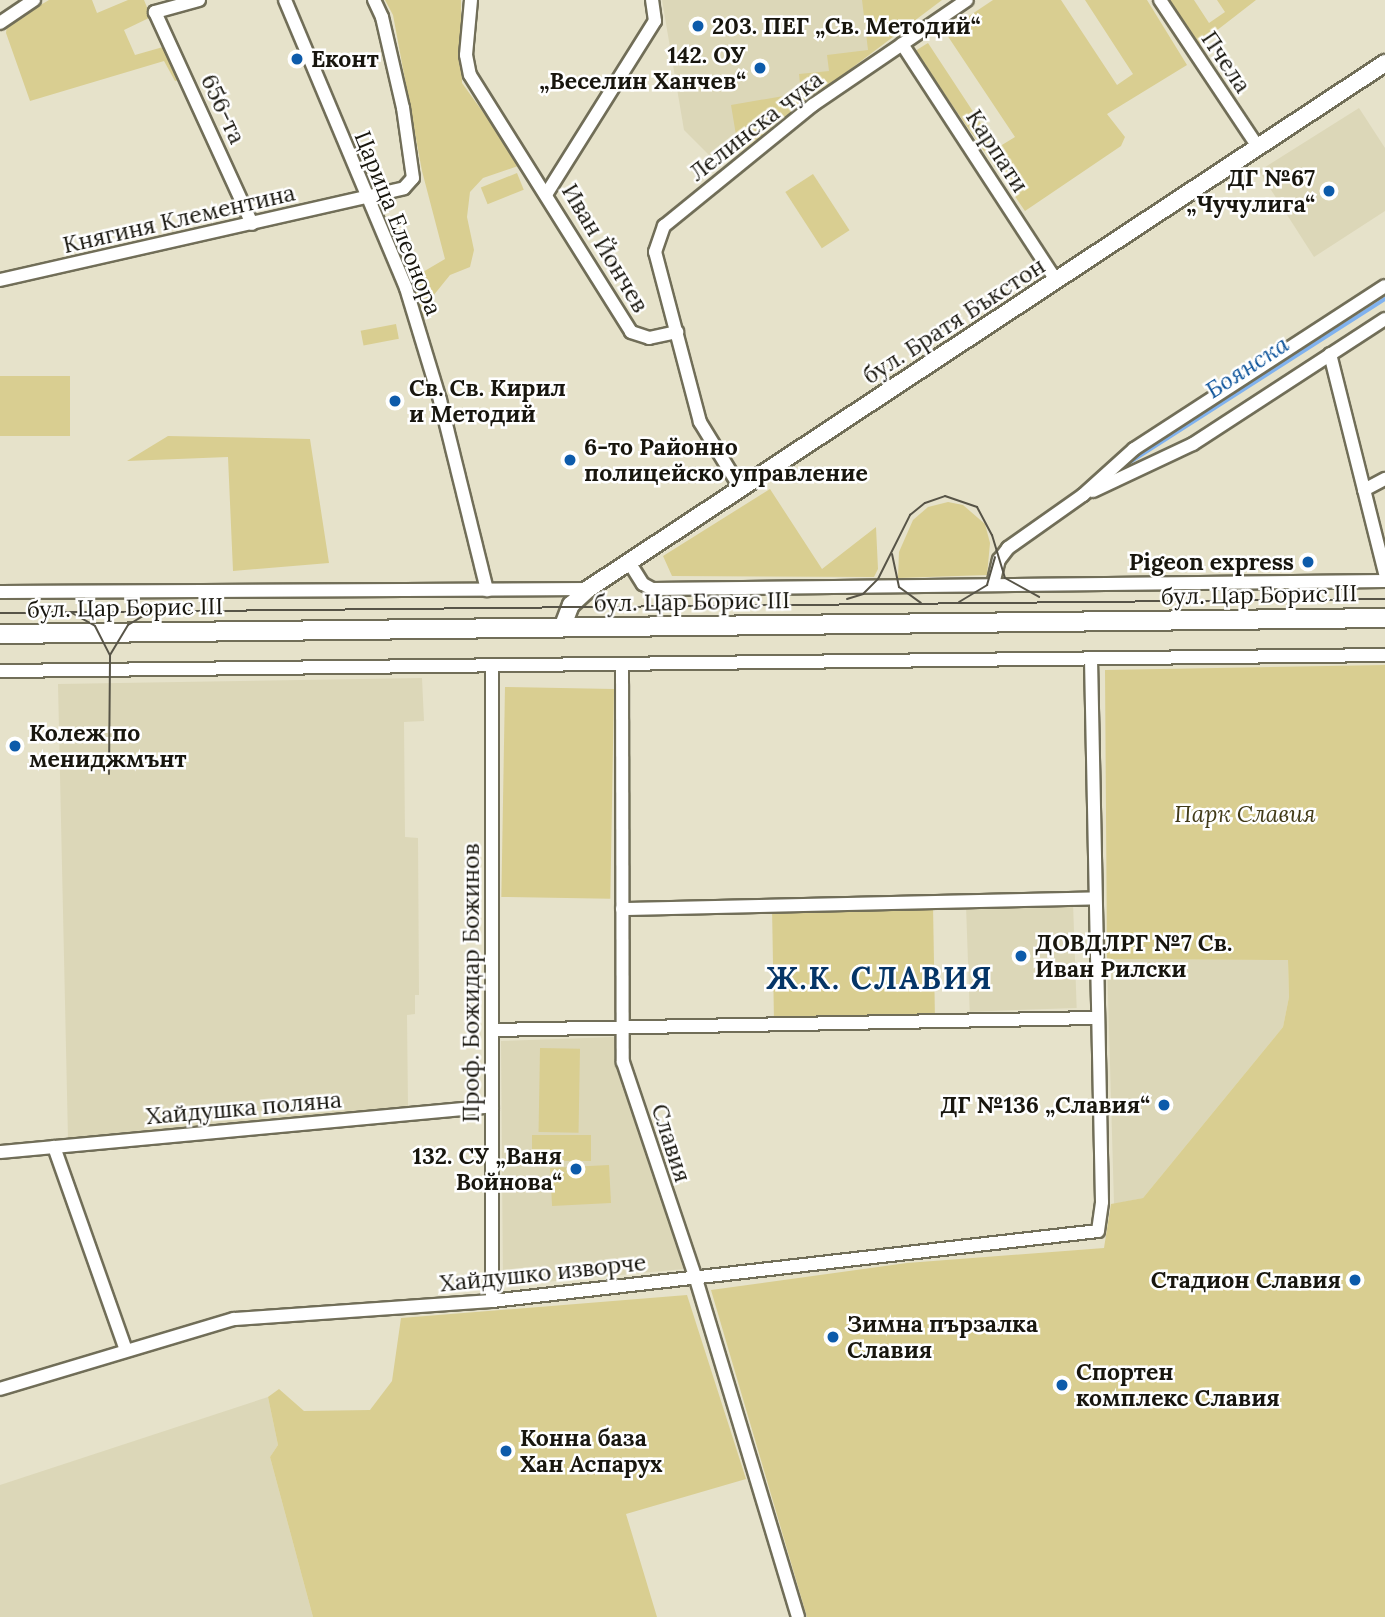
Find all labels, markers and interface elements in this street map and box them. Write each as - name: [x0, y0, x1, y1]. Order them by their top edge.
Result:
- place label: 203. ПЕГ „Св. Методий“: [712, 12, 980, 40]
- marker: 203. ПЕГ „Св. Методий“: [690, 18, 706, 34]
- street label: Пчела: [1195, 26, 1257, 98]
- place label: 142. ОУ „Веселин Ханчев“: [539, 41, 746, 95]
- place label: Еконт: [311, 45, 379, 73]
- marker: Еконт: [289, 51, 305, 67]
- marker: 142. ОУ „Веселин Ханчев“: [752, 60, 768, 76]
- street label: Лелинска чука: [684, 65, 828, 187]
- street label: 656-та: [195, 70, 251, 148]
- street label: Карпати: [960, 104, 1034, 198]
- street label: Царица Елеонора: [348, 127, 448, 319]
- place label: ДГ №67 „Чучулига“: [1186, 164, 1315, 218]
- street label: Княгиня Клементина: [60, 179, 298, 259]
- street label: Иван Йончев: [556, 179, 654, 317]
- marker: ДГ №67 „Чучулига“: [1321, 183, 1337, 199]
- street label: бул. Братя Бъкстон: [858, 252, 1050, 390]
- water label: Боянска: [1200, 329, 1294, 405]
- place label: Св. Св. Кирил и Методий: [409, 374, 566, 428]
- marker: Св. Св. Кирил и Методий: [387, 393, 403, 409]
- place label: 6-то Районно полицейско управление: [584, 433, 868, 487]
- marker: 6-то Районно полицейско управление: [562, 452, 578, 468]
- place label: Pigeon express: [1129, 548, 1294, 576]
- marker: Pigeon express: [1300, 554, 1316, 570]
- street label: бул. Цар Борис III: [1161, 579, 1357, 611]
- street label: бул. Цар Борис III: [594, 586, 790, 618]
- street label: бул. Цар Борис III: [27, 592, 223, 624]
- place label: Колеж по мениджмънт: [29, 719, 187, 773]
- marker: Колеж по мениджмънт: [7, 738, 23, 754]
- park label: Парк Славия: [1174, 800, 1316, 828]
- street label: Проф. Божидар Божинов: [457, 843, 485, 1123]
- place label: ДОВДЛРГ №7 Св. Иван Рилски: [1035, 929, 1232, 983]
- marker: ДОВДЛРГ №7 Св. Иван Рилски: [1013, 948, 1029, 964]
- district label: Ж.К. СЛАВИЯ: [768, 960, 992, 996]
- street label: Хайдушка поляна: [145, 1086, 343, 1130]
- place label: ДГ №136 „Славия“: [940, 1091, 1150, 1119]
- marker: ДГ №136 „Славия“: [1156, 1097, 1172, 1113]
- street label: Славия: [645, 1100, 697, 1186]
- place label: 132. СУ „Ваня Войнова“: [413, 1142, 562, 1196]
- marker: 132. СУ „Ваня Войнова“: [568, 1161, 584, 1177]
- street label: Хайдушко изворче: [439, 1248, 647, 1298]
- place label: Стадион Славия: [1151, 1266, 1341, 1294]
- marker: Стадион Славия: [1347, 1272, 1363, 1288]
- place label: Зимна пързалка Славия: [847, 1310, 1038, 1364]
- marker: Зимна пързалка Славия: [825, 1329, 841, 1345]
- place label: Спортен комплекс Славия: [1076, 1358, 1280, 1412]
- marker: Спортен комплекс Славия: [1054, 1377, 1070, 1393]
- place label: Конна база Хан Аспарух: [520, 1424, 663, 1478]
- marker: Конна база Хан Аспарух: [498, 1443, 514, 1459]

